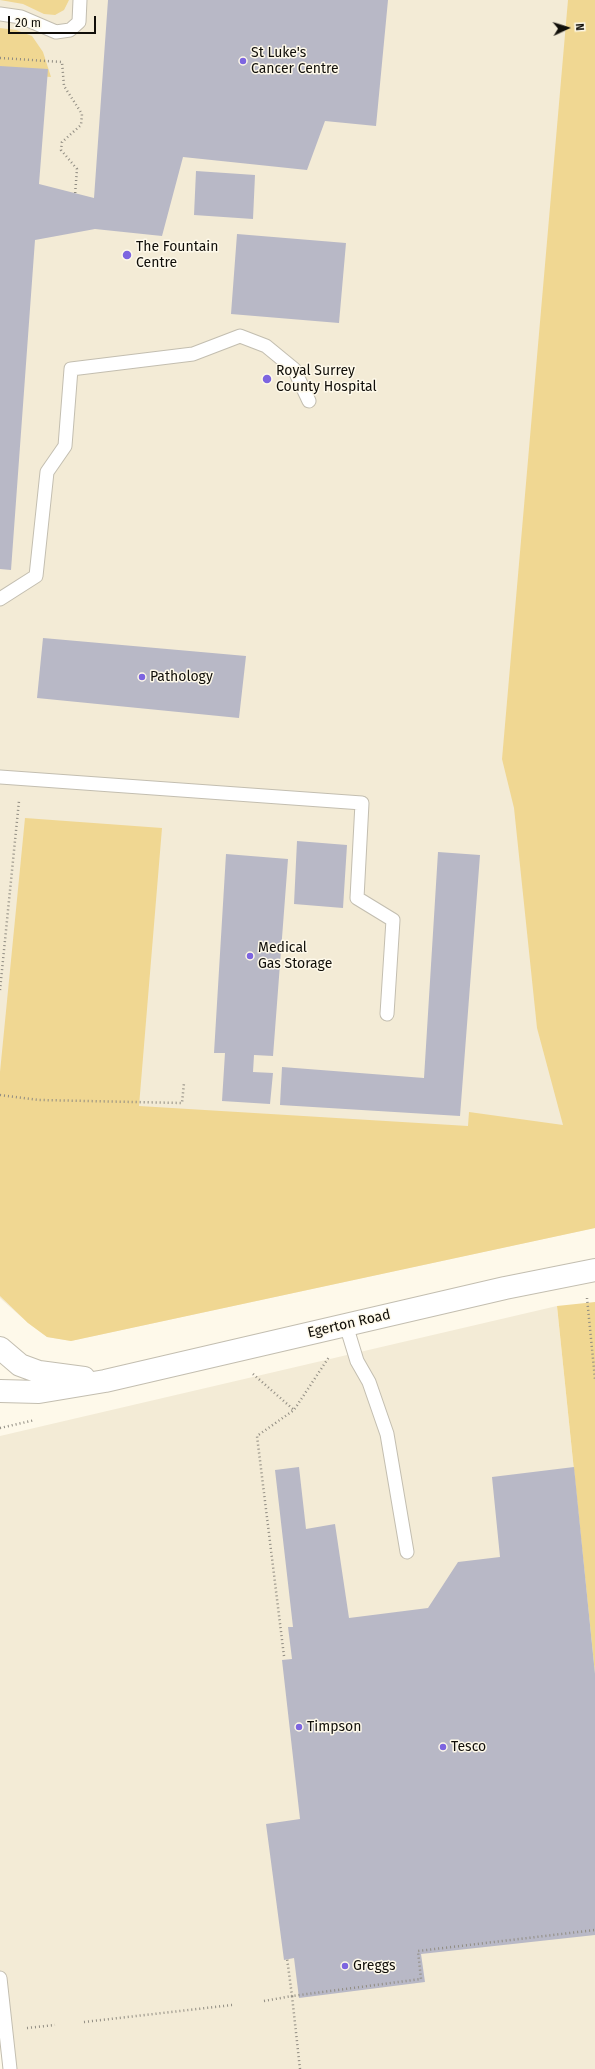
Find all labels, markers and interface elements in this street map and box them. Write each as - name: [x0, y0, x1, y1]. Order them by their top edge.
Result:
- scale bar: [10, 8, 98, 34]
- north arrow: [547, 8, 587, 48]
- text: 20 m: [15, 16, 41, 30]
- text: N: [573, 23, 586, 31]
- place label: St Luke's Cancer Centre: [251, 45, 339, 78]
- marker: St Luke's Cancer Centre: [238, 56, 248, 66]
- place label: The Fountain Centre: [136, 239, 218, 272]
- marker: The Fountain Centre: [121, 249, 133, 261]
- place label: Royal Surrey County Hospital: [276, 363, 377, 396]
- marker: Royal Surrey County Hospital: [261, 373, 273, 385]
- place label: Pathology: [150, 669, 213, 685]
- marker: Pathology: [137, 672, 147, 682]
- place label: Medical Gas Storage: [258, 940, 332, 972]
- marker: Medical Gas Storage: [245, 951, 255, 961]
- street label: Egerton Road: [306, 1306, 392, 1342]
- place label: Timpson: [307, 1719, 361, 1735]
- marker: Timpson: [294, 1722, 304, 1732]
- place label: Tesco: [451, 1739, 486, 1755]
- marker: Tesco: [438, 1742, 448, 1752]
- place label: Greggs: [353, 1958, 395, 1974]
- marker: Greggs: [340, 1961, 350, 1971]

